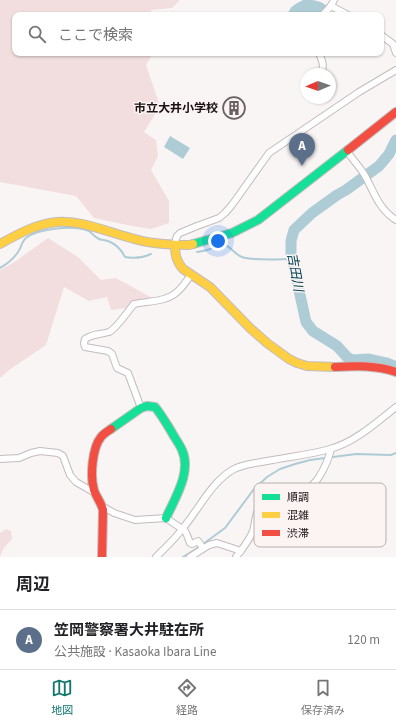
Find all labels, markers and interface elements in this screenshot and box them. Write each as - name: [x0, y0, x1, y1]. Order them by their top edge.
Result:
- search box: [12, 12, 384, 56]
- icon: search: [26, 23, 48, 45]
- text: ここで検索: [58, 25, 133, 46]
- north arrow: [300, 68, 336, 104]
- building icon: 市立大井小学校: [221, 95, 247, 121]
- place label: 市立大井小学校: [134, 100, 218, 117]
- pin: A: [289, 133, 315, 166]
- your location: [208, 231, 228, 251]
- water label: 吉田川: [283, 251, 308, 295]
- legend: [254, 483, 386, 547]
- text: 順調: [287, 490, 309, 505]
- text: 混雑: [287, 508, 309, 523]
- text: 渋滞: [287, 526, 309, 541]
- text: 周辺: [16, 573, 50, 597]
- text: 笠岡警察署大井駐在所: [54, 620, 204, 641]
- text: A: [25, 631, 33, 649]
- text: 120 m: [347, 631, 380, 649]
- text: 公共施設 · Kasaoka Ibara Line: [54, 643, 216, 661]
- tab: 地図: [51, 677, 73, 718]
- tab: 経路: [176, 677, 198, 718]
- tab: 保存済み: [301, 677, 345, 718]

